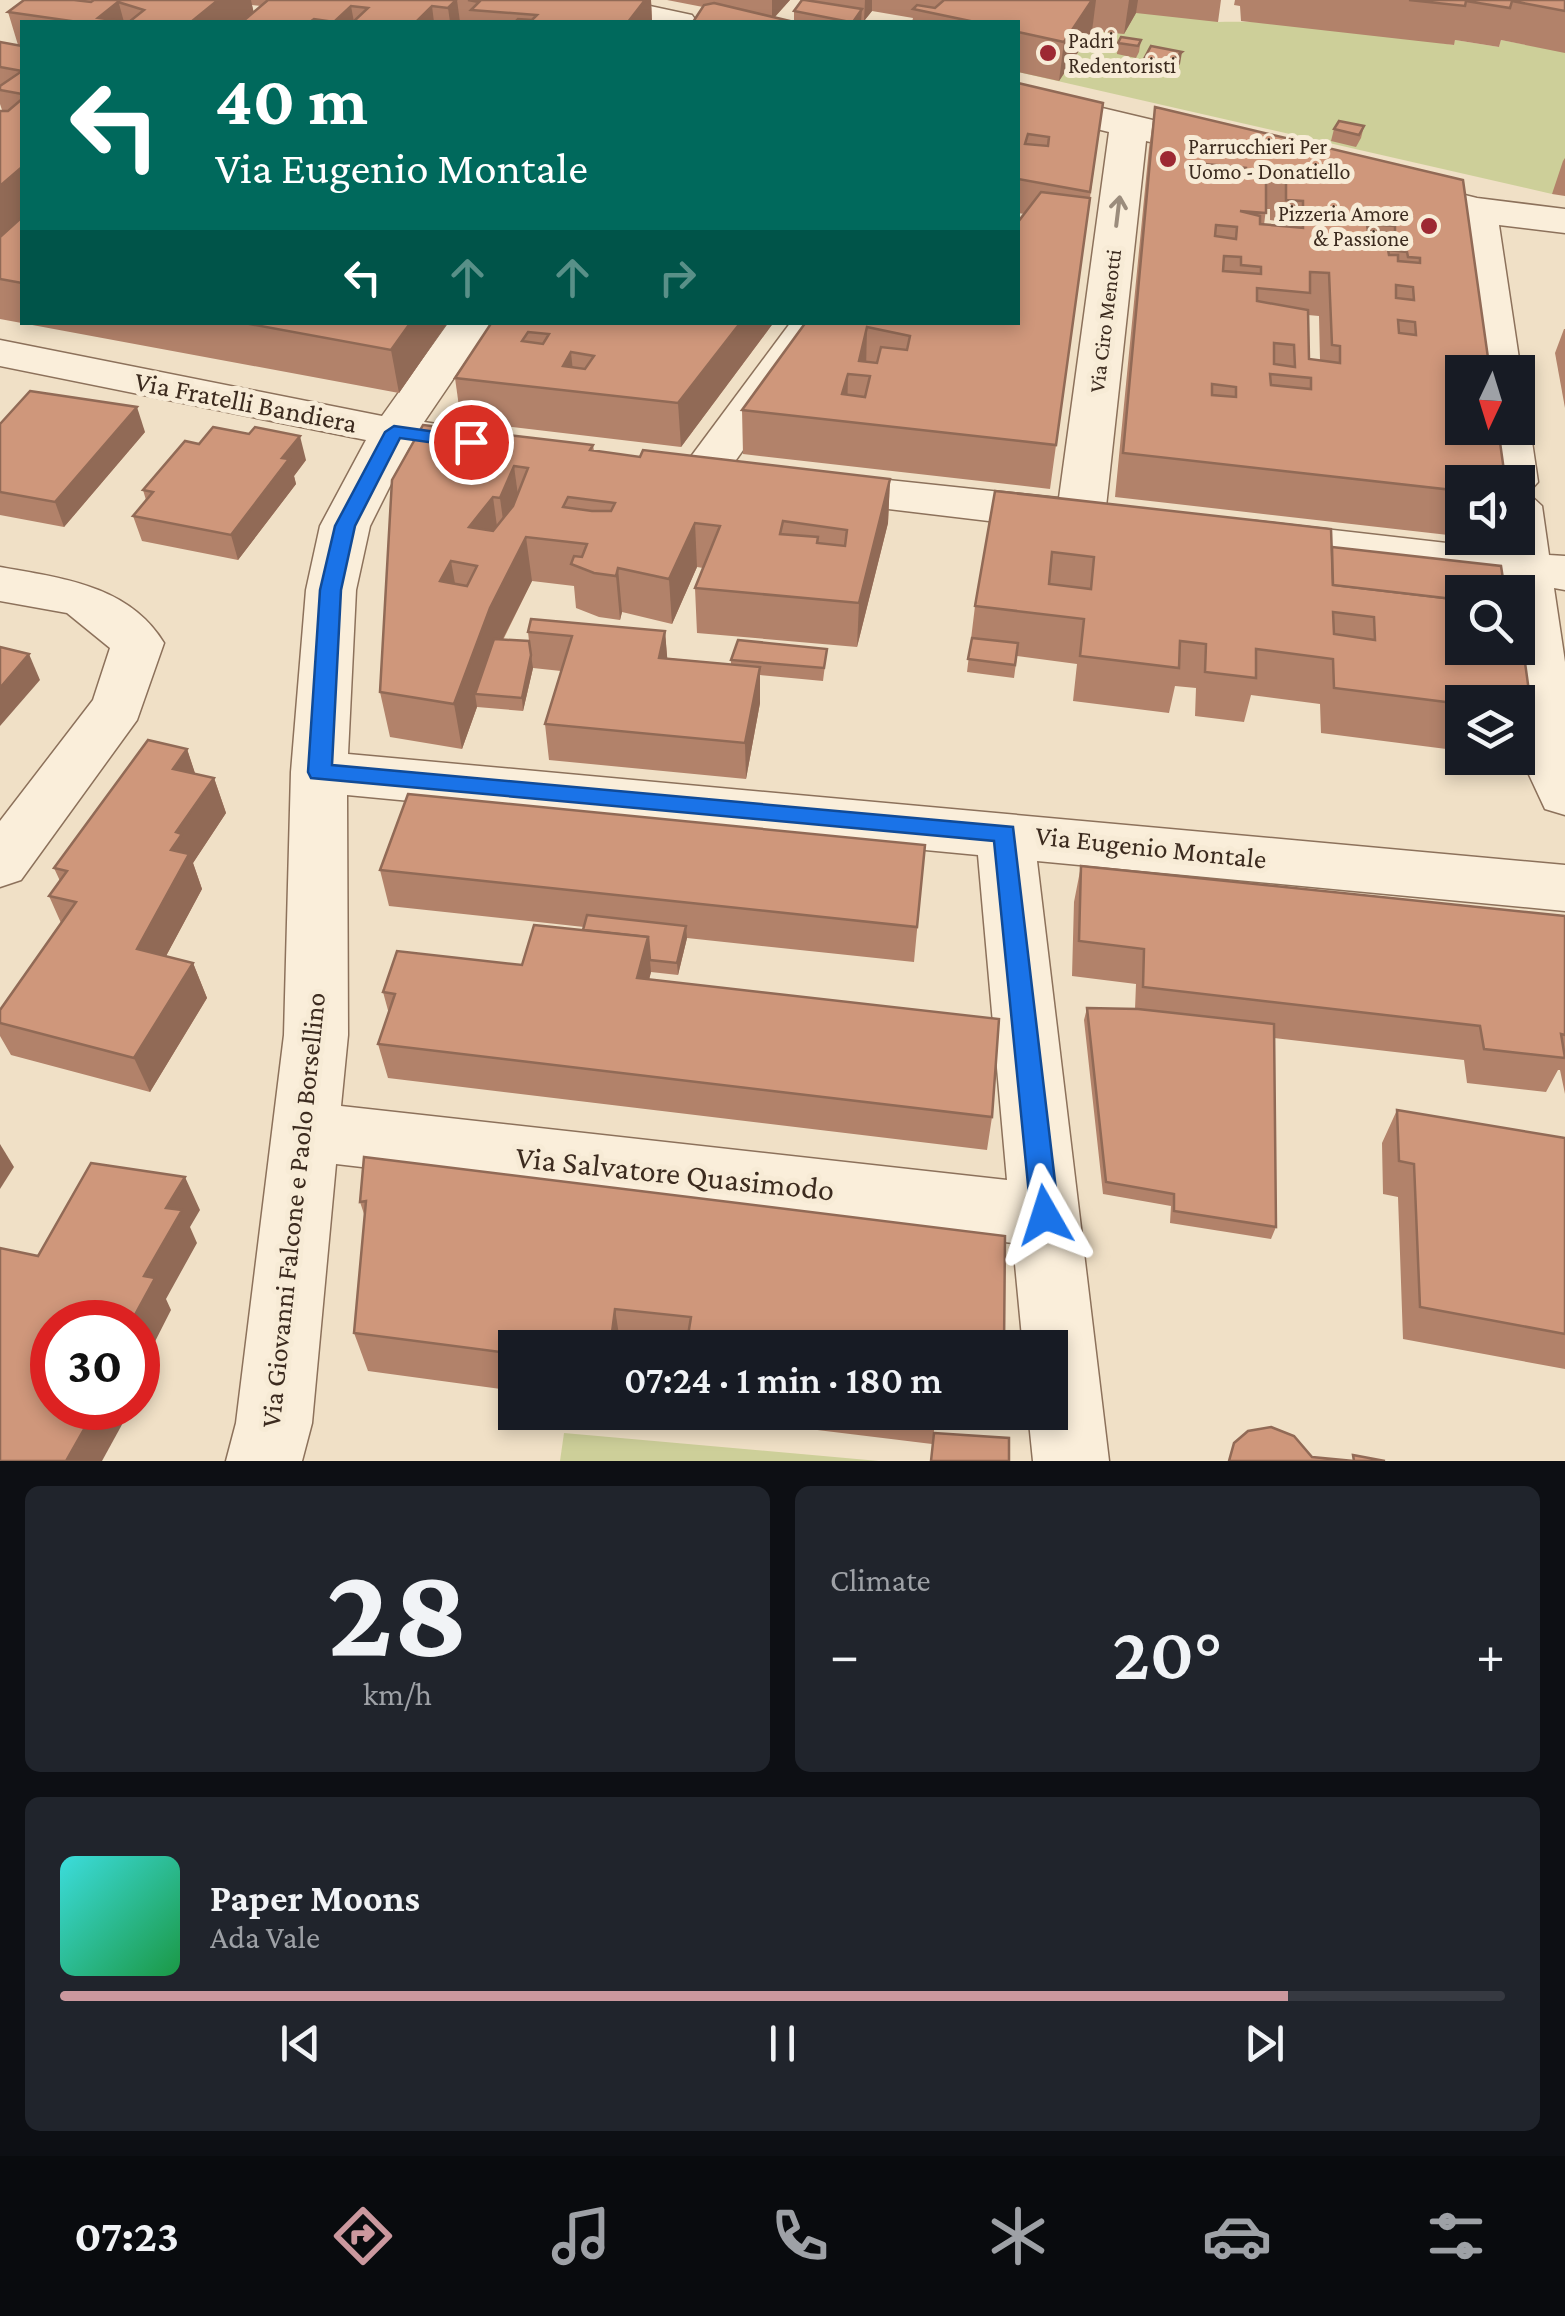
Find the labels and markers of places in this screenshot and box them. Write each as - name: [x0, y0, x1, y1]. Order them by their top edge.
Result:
- place label: Padri Redentoristi: [1068, 28, 1176, 78]
- marker: Padri Redentoristi: [1037, 42, 1059, 64]
- place label: Parrucchieri Per Uomo - Donatiello: [1188, 134, 1351, 184]
- marker: Parrucchieri Per Uomo - Donatiello: [1157, 148, 1179, 170]
- place label: Pizzeria Amore & Passione: [1278, 201, 1409, 251]
- marker: Pizzeria Amore & Passione: [1418, 215, 1440, 237]
- pin: [429, 400, 514, 485]

